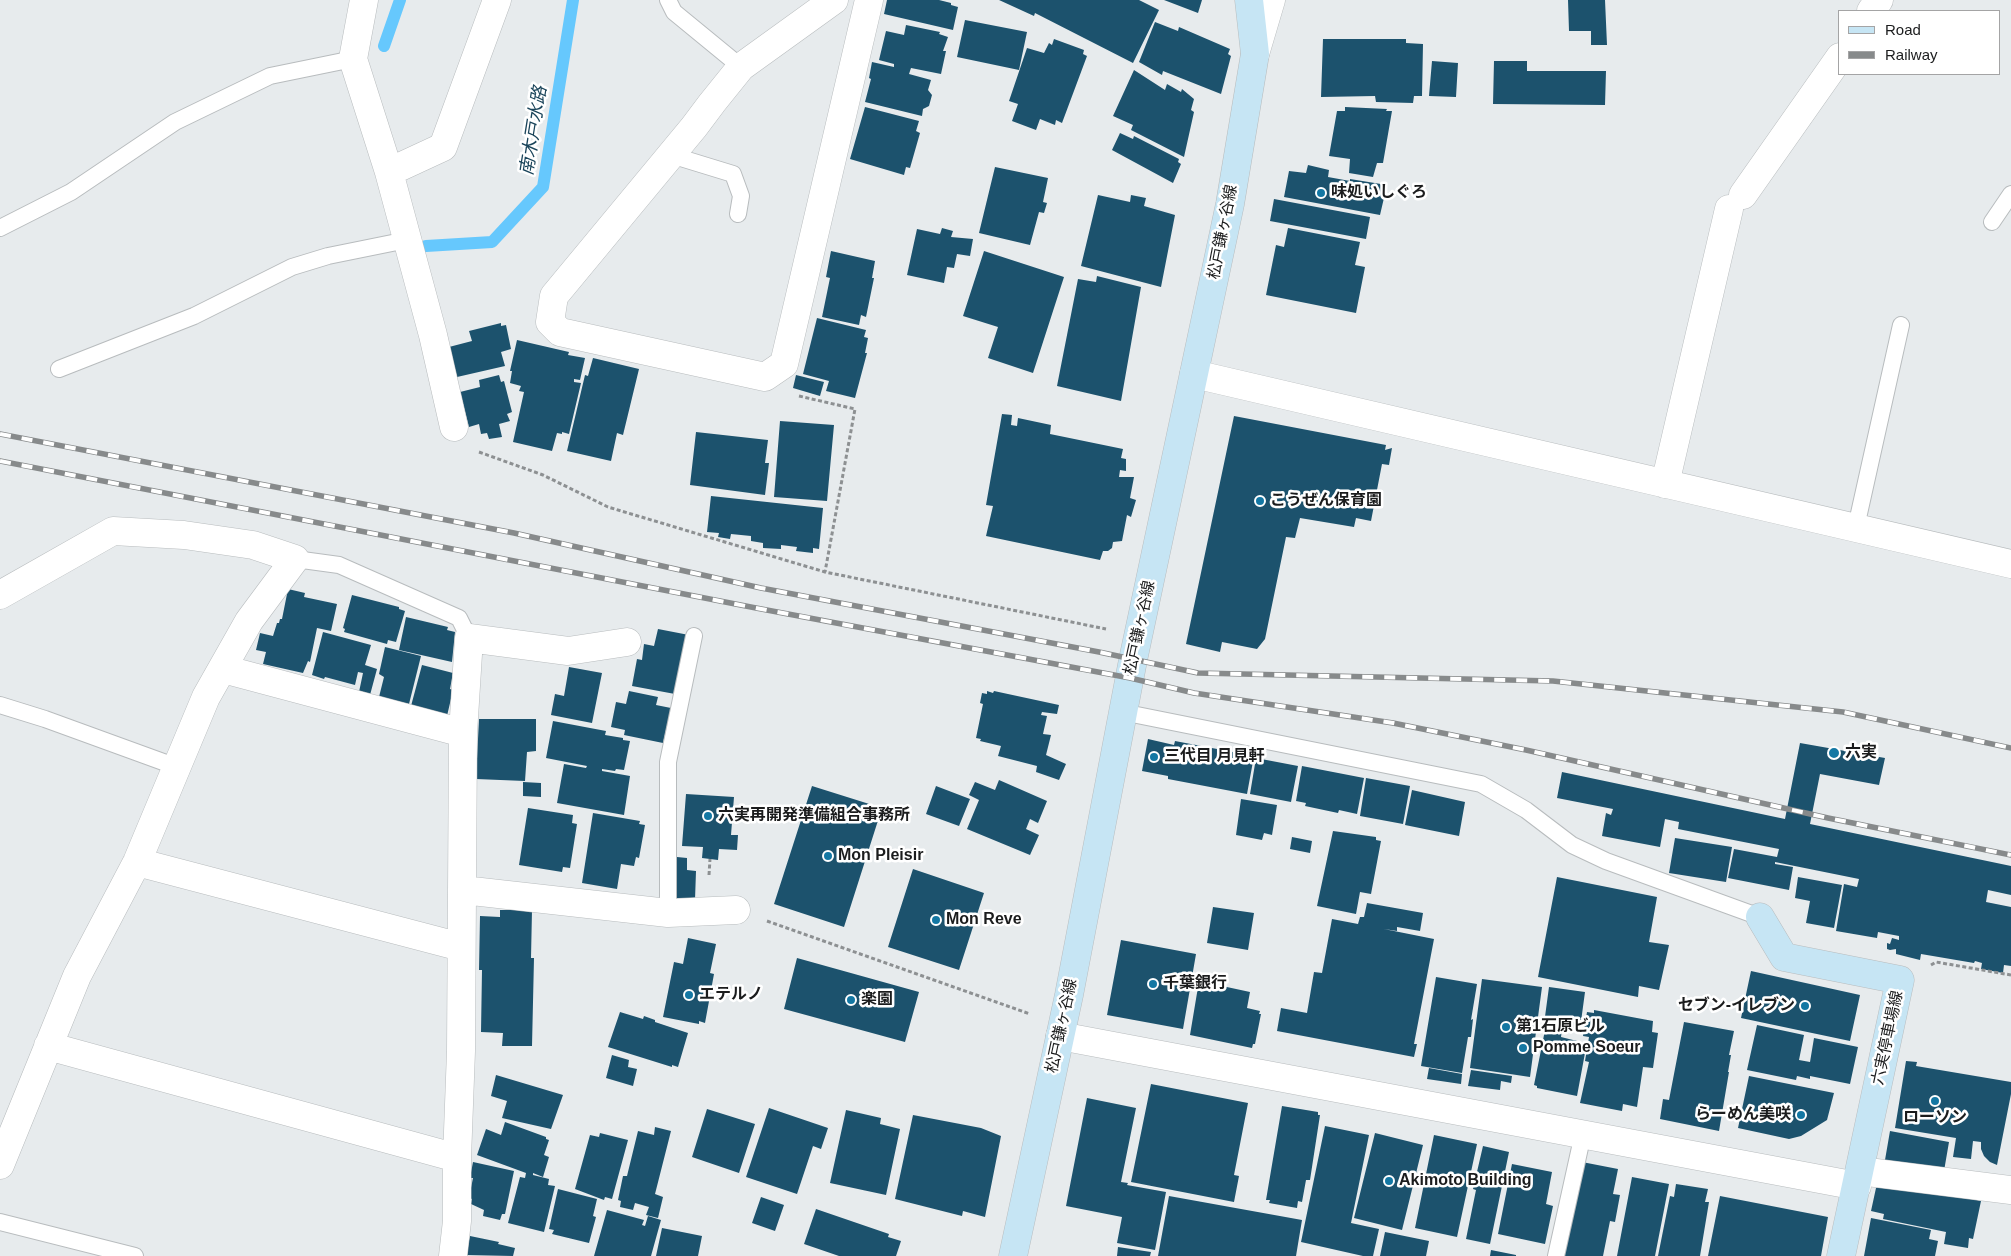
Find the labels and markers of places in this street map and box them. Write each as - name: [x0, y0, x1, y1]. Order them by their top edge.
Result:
- place label: 味処いしぐろ: [1331, 183, 1427, 203]
- marker: 味処いしぐろ: [1315, 187, 1327, 199]
- place label: こうぜん保育園: [1270, 491, 1382, 511]
- marker: こうぜん保育園: [1254, 495, 1266, 507]
- place label: 六実: [1845, 743, 1877, 763]
- marker: 六実: [1827, 746, 1841, 760]
- place label: 三代目 月見軒: [1164, 747, 1264, 767]
- marker: 三代目 月見軒: [1148, 751, 1160, 763]
- place label: 六実再開発準備組合事務所: [718, 806, 910, 826]
- marker: 六実再開発準備組合事務所: [702, 810, 714, 822]
- place label: Mon Pleisir: [838, 846, 923, 866]
- marker: Mon Pleisir: [822, 850, 834, 862]
- place label: Mon Reve: [946, 910, 1022, 930]
- marker: Mon Reve: [930, 914, 942, 926]
- place label: 千葉銀行: [1163, 974, 1227, 994]
- marker: 千葉銀行: [1147, 978, 1159, 990]
- place label: エテルノ: [699, 985, 763, 1005]
- marker: エテルノ: [683, 989, 695, 1001]
- place label: 楽園: [861, 990, 893, 1010]
- marker: 楽園: [845, 994, 857, 1006]
- place label: セブン-イレブン: [1678, 996, 1795, 1016]
- marker: セブン-イレブン: [1799, 1000, 1811, 1012]
- place label: 第1石原ビル: [1516, 1017, 1605, 1037]
- marker: 第1石原ビル: [1500, 1021, 1512, 1033]
- place label: Pomme Soeur: [1533, 1038, 1641, 1058]
- marker: Pomme Soeur: [1517, 1042, 1529, 1054]
- marker: ローソン: [1929, 1095, 1941, 1107]
- place label: らーめん美咲: [1695, 1105, 1791, 1125]
- place label: ローソン: [1903, 1108, 1967, 1128]
- marker: らーめん美咲: [1795, 1109, 1807, 1121]
- place label: Akimoto Building: [1399, 1171, 1531, 1191]
- marker: Akimoto Building: [1383, 1175, 1395, 1187]

